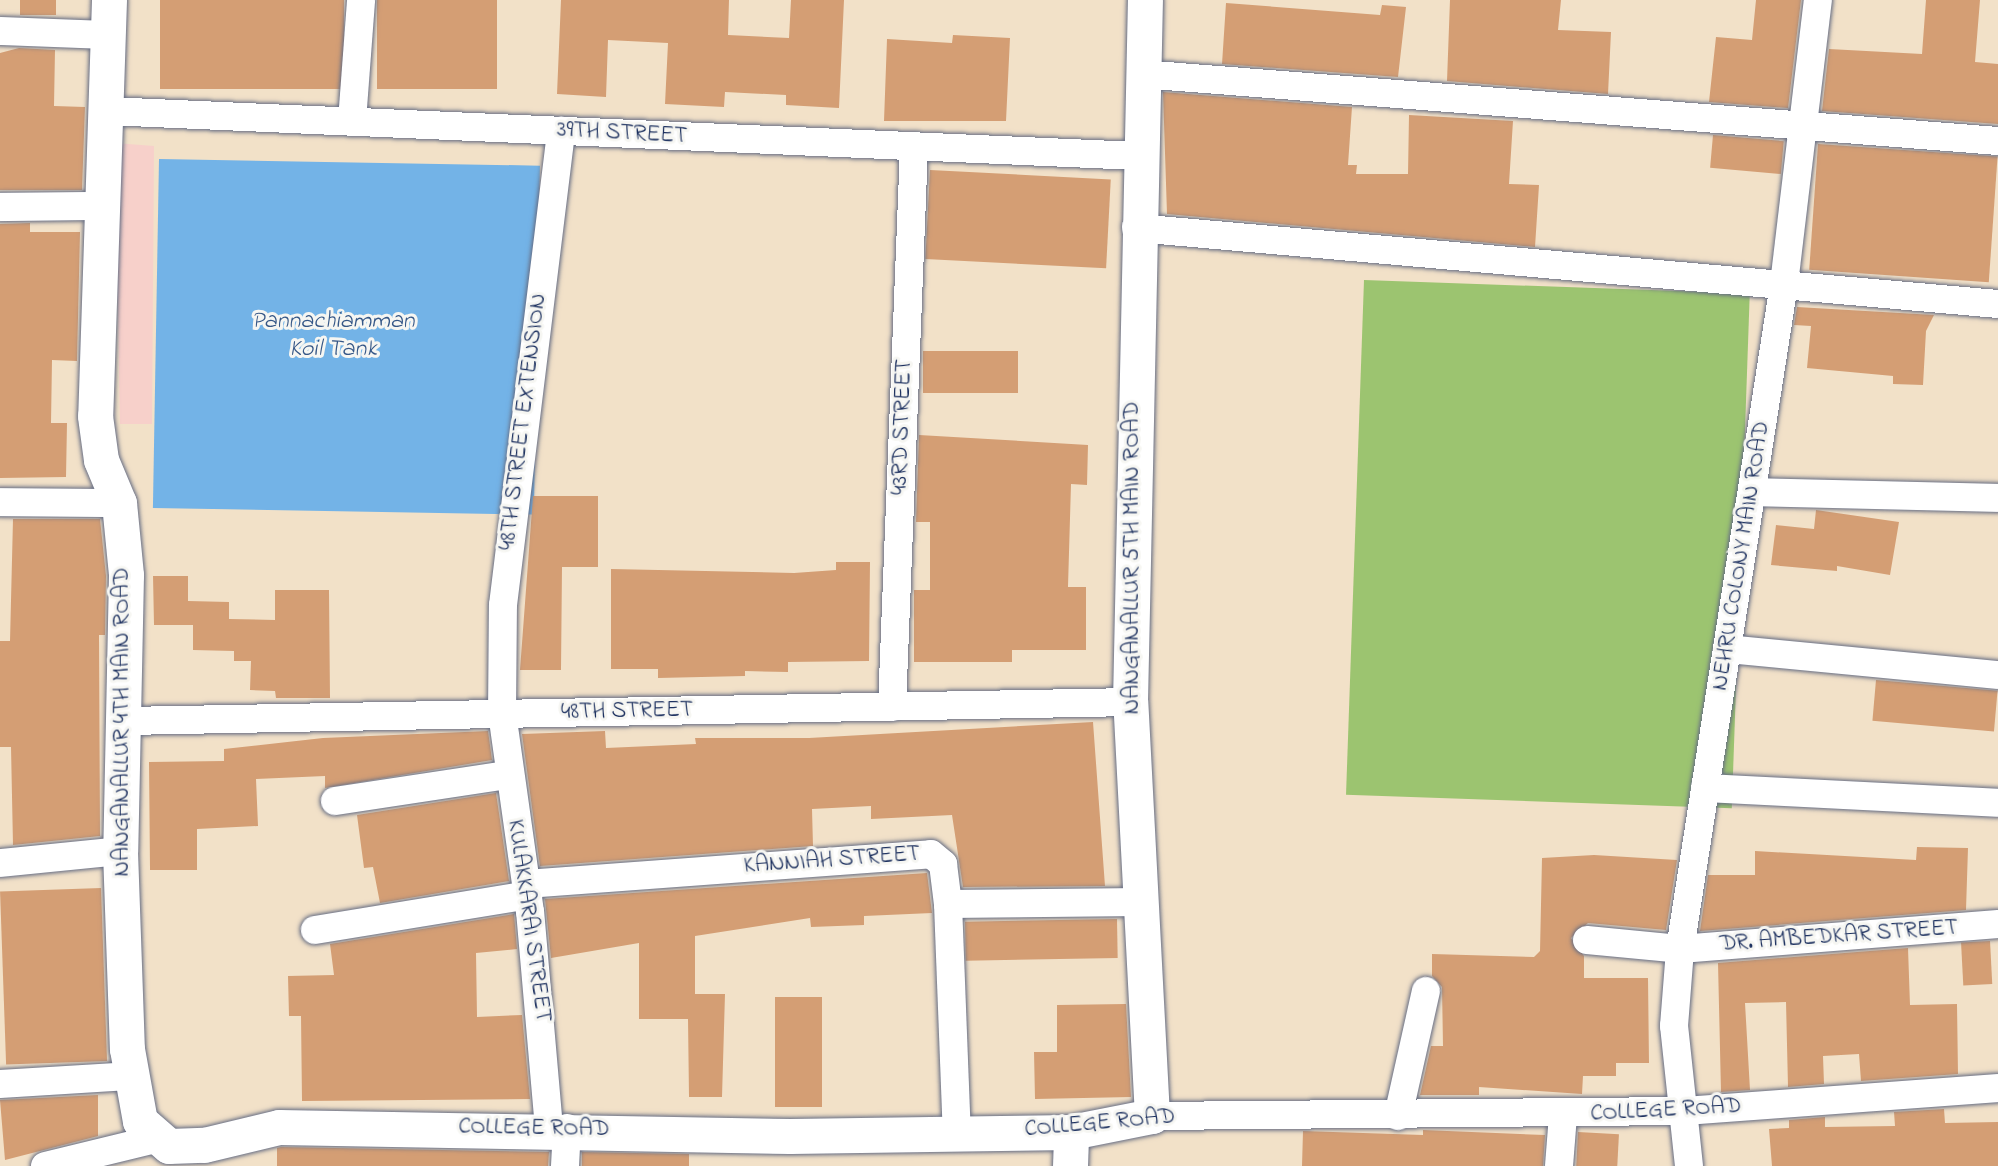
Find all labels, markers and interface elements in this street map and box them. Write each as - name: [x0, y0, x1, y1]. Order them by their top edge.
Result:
- street label: 39TH STREET: [556, 117, 688, 151]
- street label: 48TH STREET EXTENSION: [495, 292, 553, 552]
- water label: Pannachiamman Koil Tank: [251, 308, 415, 364]
- street label: 43RD STREET: [887, 359, 919, 495]
- street label: NANGANALLUR 5TH MAIN ROAD: [1119, 402, 1147, 714]
- street label: NEHRU COLONY MAIN ROAD: [1707, 419, 1777, 693]
- street label: NANGANALLUR 4TH MAIN ROAD: [109, 567, 137, 877]
- street label: 48TH STREET: [561, 697, 693, 727]
- street label: KULAKKARAI STREET: [500, 818, 556, 1024]
- street label: KANNIAH STREET: [743, 841, 921, 881]
- street label: DR. AMBEDKAR STREET: [1719, 915, 1959, 959]
- street label: COLLEGE ROAD: [1590, 1093, 1742, 1129]
- street label: COLLEGE ROAD: [1023, 1104, 1177, 1144]
- street label: COLLEGE ROAD: [458, 1114, 610, 1144]

